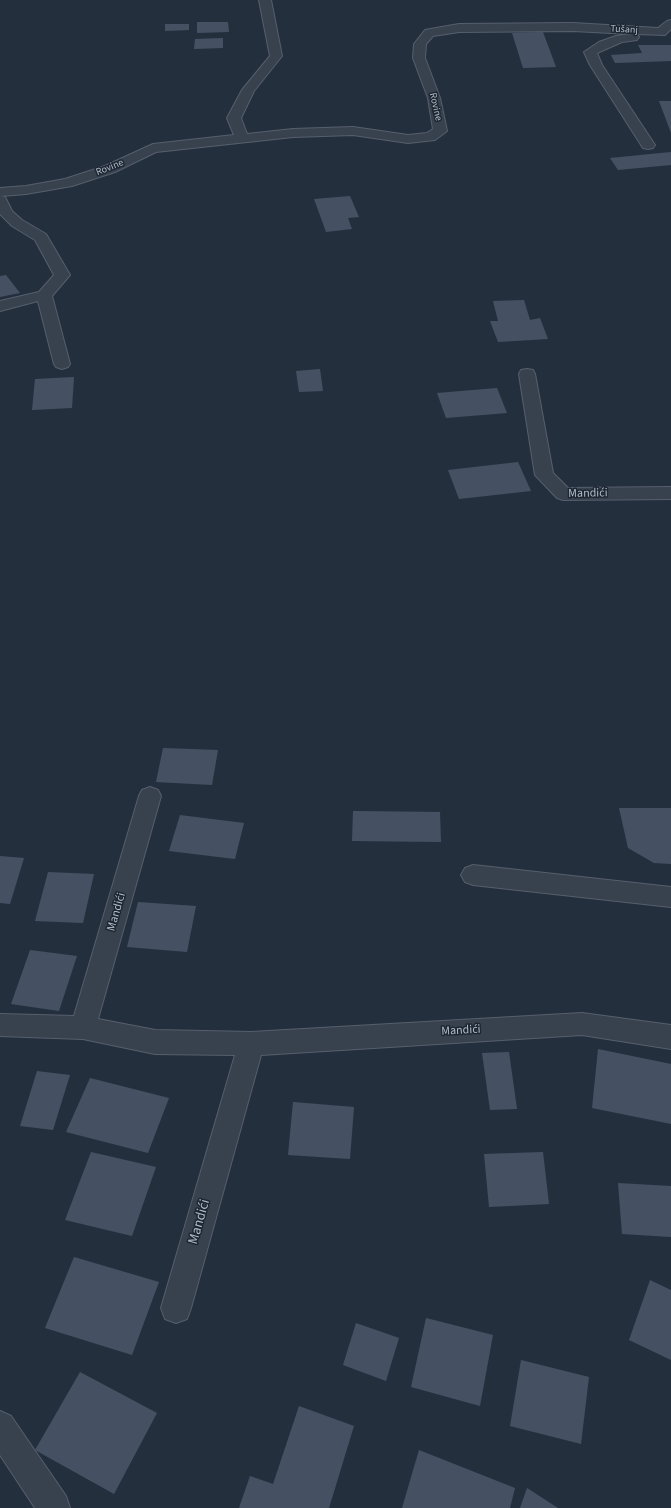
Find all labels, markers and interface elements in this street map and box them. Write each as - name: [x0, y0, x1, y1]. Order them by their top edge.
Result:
- street label: Tušanj: [610, 23, 638, 37]
- street label: Rovine: [426, 92, 444, 122]
- street label: Rovine: [95, 157, 125, 179]
- street label: Mandići: [568, 486, 608, 502]
- street label: Mandići: [105, 891, 129, 933]
- street label: Mandići: [441, 1023, 481, 1039]
- street label: Mandići: [186, 1198, 214, 1246]

